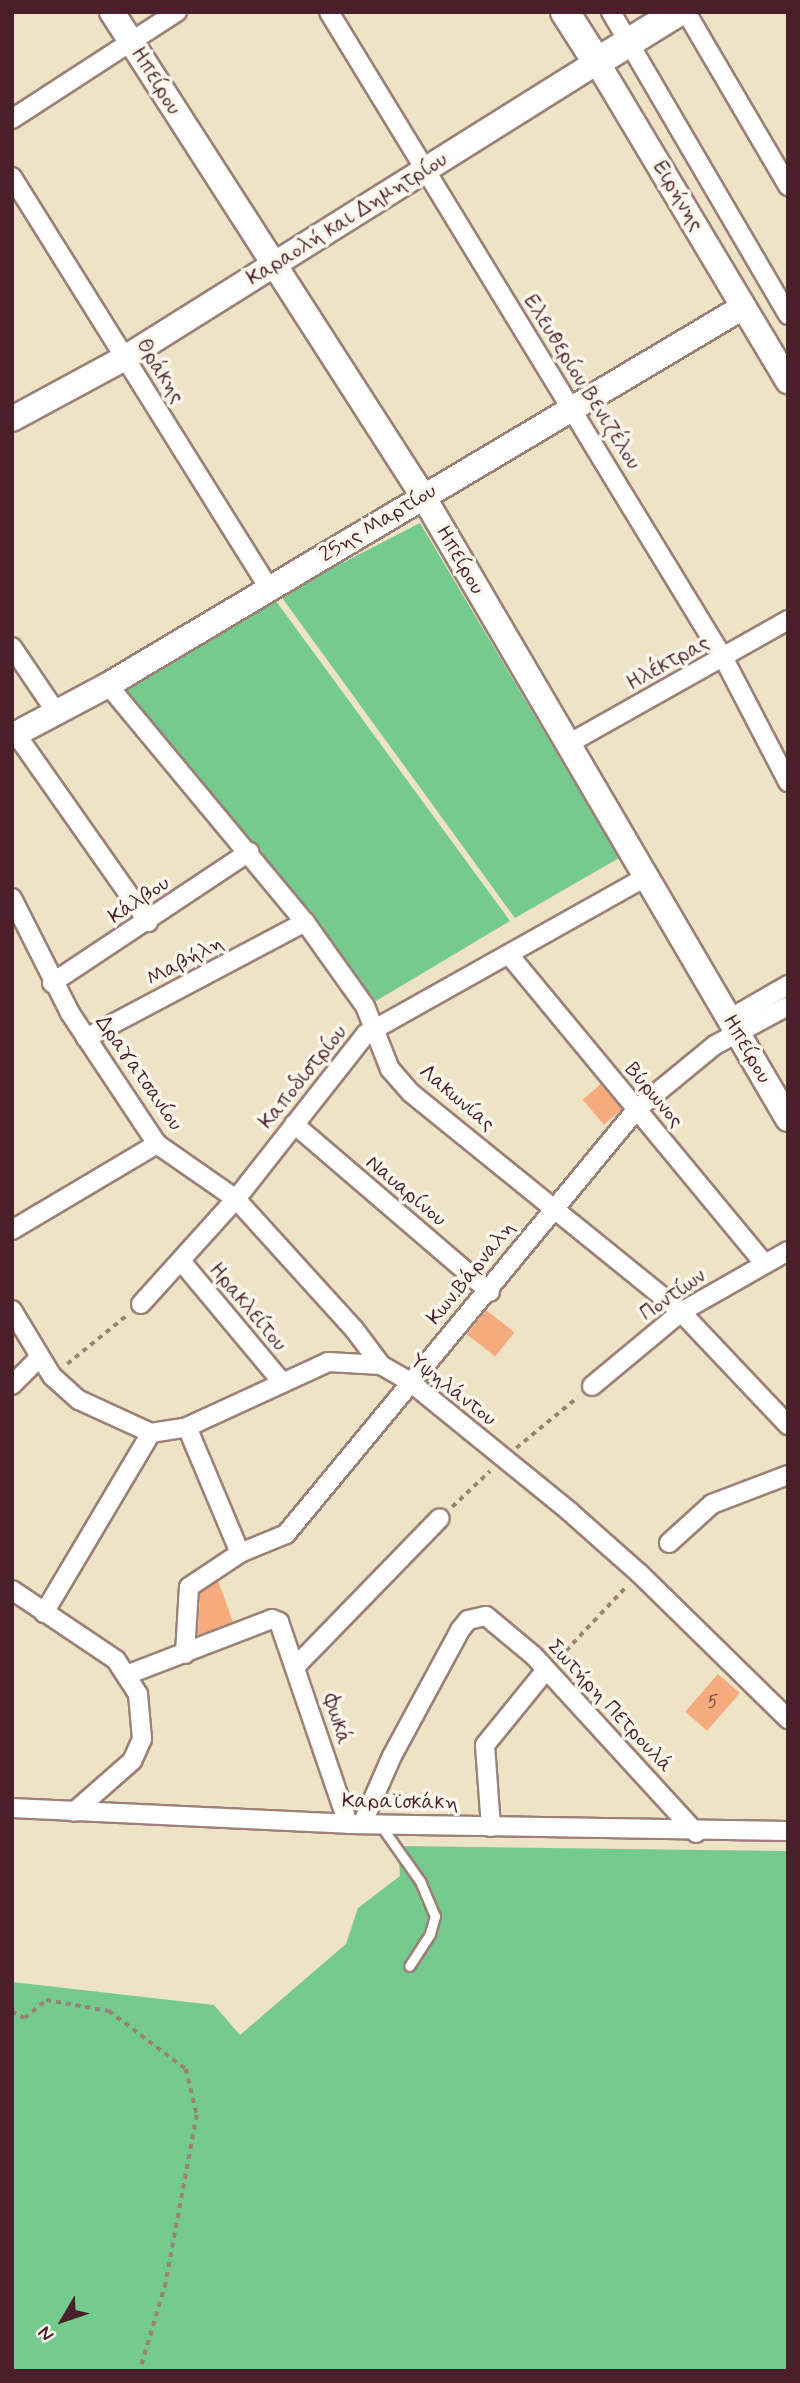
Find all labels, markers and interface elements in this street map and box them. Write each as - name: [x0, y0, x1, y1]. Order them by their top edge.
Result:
- street label: Ηπείρου: [125, 42, 187, 120]
- street label: Καραολή και Δημητρίου: [242, 147, 452, 291]
- street label: Ειρήνης: [647, 156, 709, 236]
- street label: Ελευθερίου Βενιζέλου: [518, 290, 646, 474]
- street label: Θράκης: [130, 334, 190, 408]
- street label: 25ης Μαρτίου: [315, 478, 441, 568]
- street label: Ηπείρου: [430, 521, 490, 599]
- street label: Ηλέκτρας: [622, 630, 714, 696]
- street label: Κάλβου: [104, 871, 174, 929]
- street label: Μαβήλη: [142, 930, 228, 992]
- street label: Δραγατσανίου: [90, 1010, 188, 1136]
- street label: Ηπείρου: [717, 1010, 777, 1088]
- street label: Καποδιστρίου: [254, 1020, 352, 1134]
- street label: Βύρωνος: [619, 1057, 689, 1133]
- street label: Λακωνίας: [414, 1059, 500, 1137]
- street label: Ναυαρίνου: [361, 1150, 451, 1232]
- street label: Κων.Βάρναλη: [421, 1216, 521, 1330]
- street label: Ηρακλείτου: [204, 1258, 292, 1356]
- street label: Ποντίων: [635, 1263, 711, 1327]
- street label: Υψηλάντου: [405, 1348, 501, 1432]
- street label: Σωτήρη Πετρουλά: [542, 1634, 678, 1778]
- street label: Φωκά: [317, 1691, 357, 1747]
- house number: 5: [708, 1691, 718, 1713]
- street label: Καραϊσκάκη: [342, 1788, 458, 1816]
- north arrow: [28, 2285, 98, 2355]
- text: N: [33, 2321, 60, 2346]

